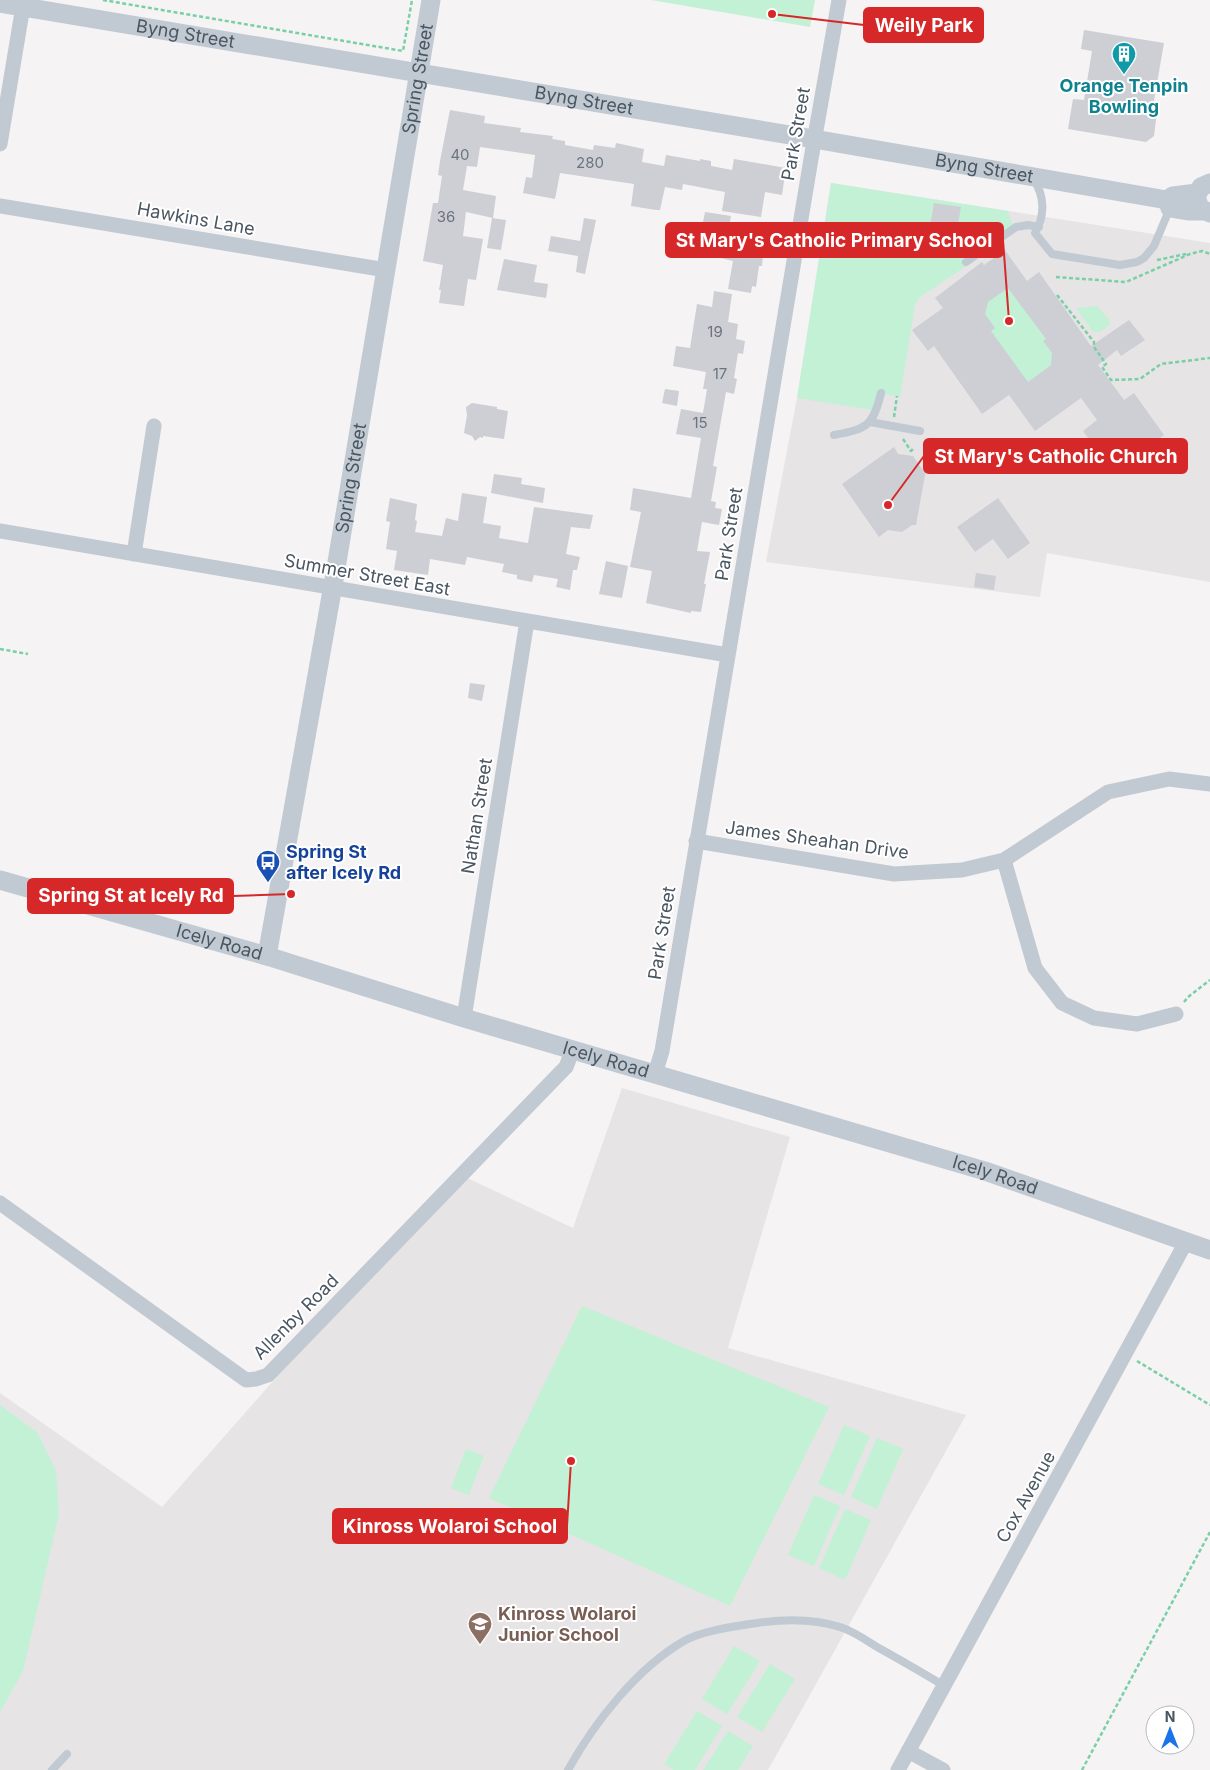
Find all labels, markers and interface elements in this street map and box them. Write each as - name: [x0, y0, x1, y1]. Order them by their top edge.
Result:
- callout: Weily Park: [864, 8, 983, 42]
- text: Weily Park: [875, 14, 973, 37]
- street label: Byng Street: [135, 15, 236, 52]
- street label: Spring Street: [398, 22, 437, 136]
- building icon: Orange Tenpin Bowling: [1111, 41, 1137, 75]
- place label: Orange Tenpin Bowling: [1060, 75, 1188, 117]
- street label: Byng Street: [533, 82, 635, 119]
- street label: Park Street: [777, 86, 814, 182]
- house number: 40: [450, 145, 470, 164]
- street label: Byng Street: [933, 149, 1035, 187]
- house number: 280: [576, 153, 604, 172]
- street label: Hawkins Lane: [136, 198, 257, 239]
- house number: 36: [437, 207, 455, 226]
- callout: St Mary's Catholic Primary School: [666, 223, 1003, 257]
- text: St Mary's Catholic Primary School: [676, 229, 992, 252]
- house number: 19: [707, 322, 723, 341]
- house number: 17: [713, 364, 727, 383]
- house number: 15: [692, 413, 708, 432]
- street label: Spring Street: [331, 421, 370, 535]
- callout: St Mary's Catholic Church: [924, 439, 1187, 473]
- text: St Mary's Catholic Church: [934, 445, 1178, 468]
- street label: Park Street: [711, 486, 746, 582]
- street label: Summer Street East: [282, 550, 452, 599]
- street label: Nathan Street: [457, 756, 496, 875]
- street label: James Sheahan Drive: [724, 816, 910, 863]
- place label: Spring St after Icely Rd: [286, 841, 401, 883]
- bus stop icon: Spring St after Icely Rd: [255, 849, 281, 883]
- callout: Spring St at Icely Rd: [28, 879, 233, 913]
- text: Spring St at Icely Rd: [38, 884, 224, 907]
- street label: Park Street: [644, 885, 679, 981]
- street label: Icely Road: [174, 920, 265, 964]
- street label: Icely Road: [560, 1037, 652, 1082]
- street label: Icely Road: [950, 1151, 1041, 1199]
- street label: Allenby Road: [249, 1270, 343, 1364]
- street label: Cox Avenue: [992, 1447, 1059, 1546]
- callout: Kinross Wolaroi School: [333, 1509, 567, 1543]
- text: Kinross Wolaroi School: [343, 1515, 557, 1538]
- place label: Kinross Wolaroi Junior School: [498, 1603, 636, 1645]
- school or university icon: Kinross Wolaroi Junior School: [467, 1611, 493, 1645]
- north arrow: [1145, 1705, 1195, 1755]
- text: N: [1165, 1708, 1175, 1725]

